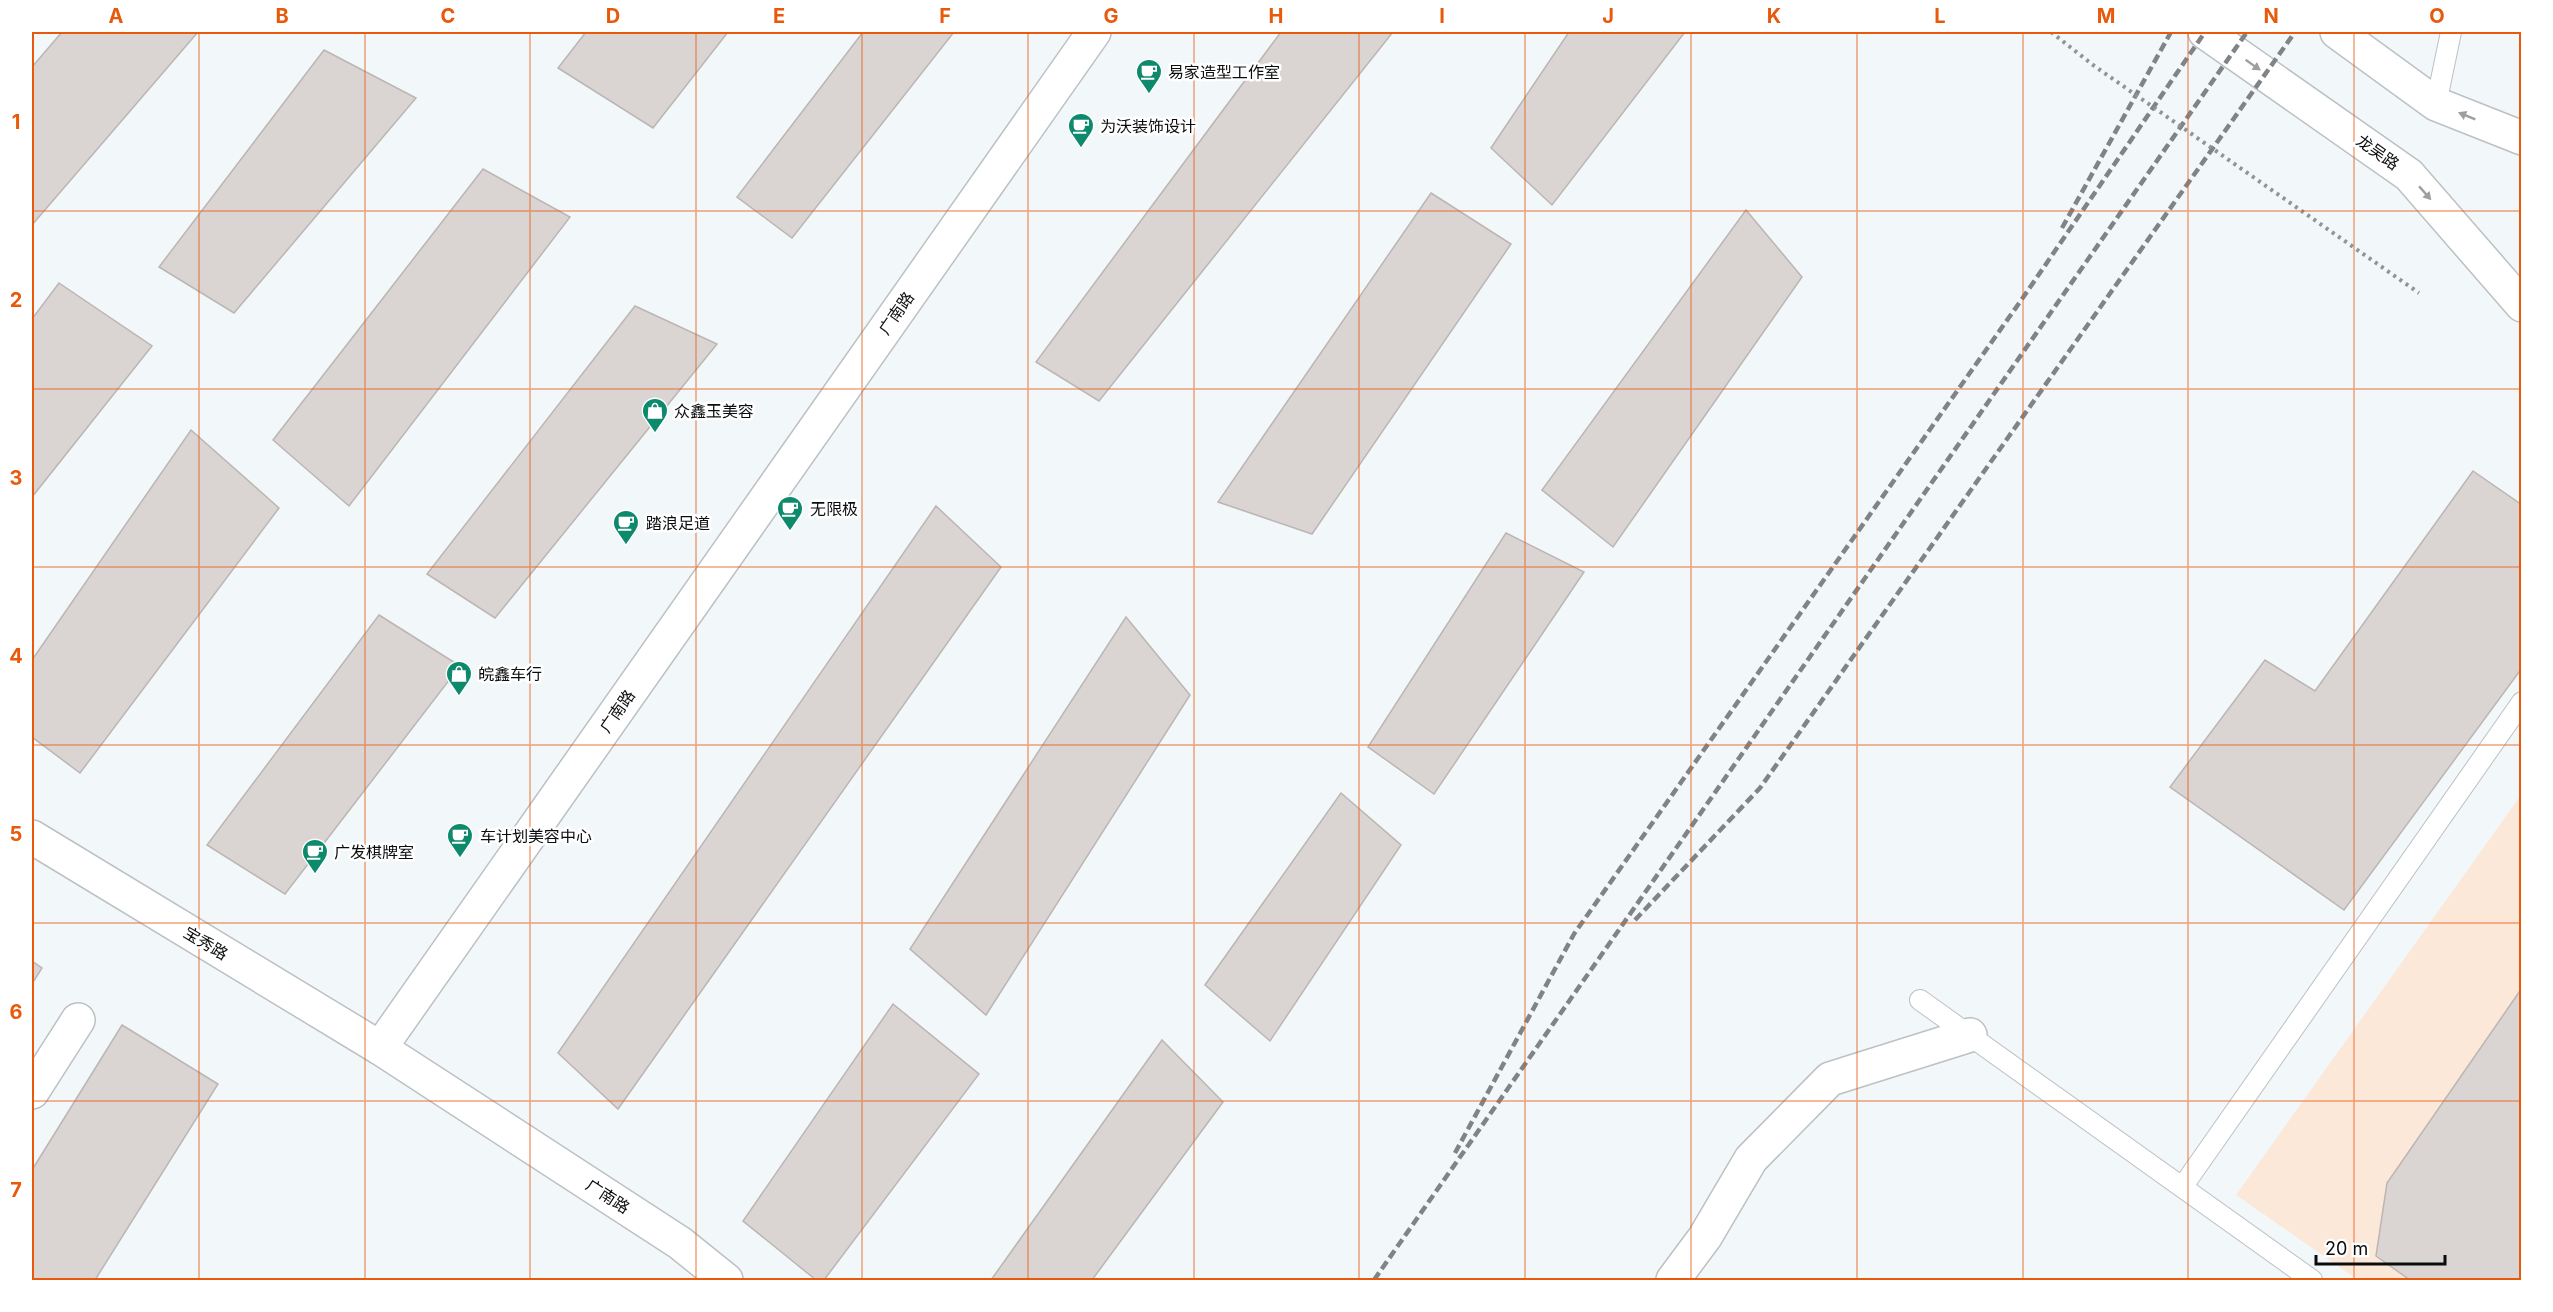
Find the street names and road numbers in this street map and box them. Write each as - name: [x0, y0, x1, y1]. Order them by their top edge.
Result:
- street label: 龙吴路: [2353, 130, 2403, 174]
- street label: 广南路: [874, 288, 918, 338]
- street label: 广南路: [595, 686, 639, 736]
- street label: 宝秀路: [180, 922, 232, 964]
- street label: 广南路: [582, 1175, 634, 1217]

